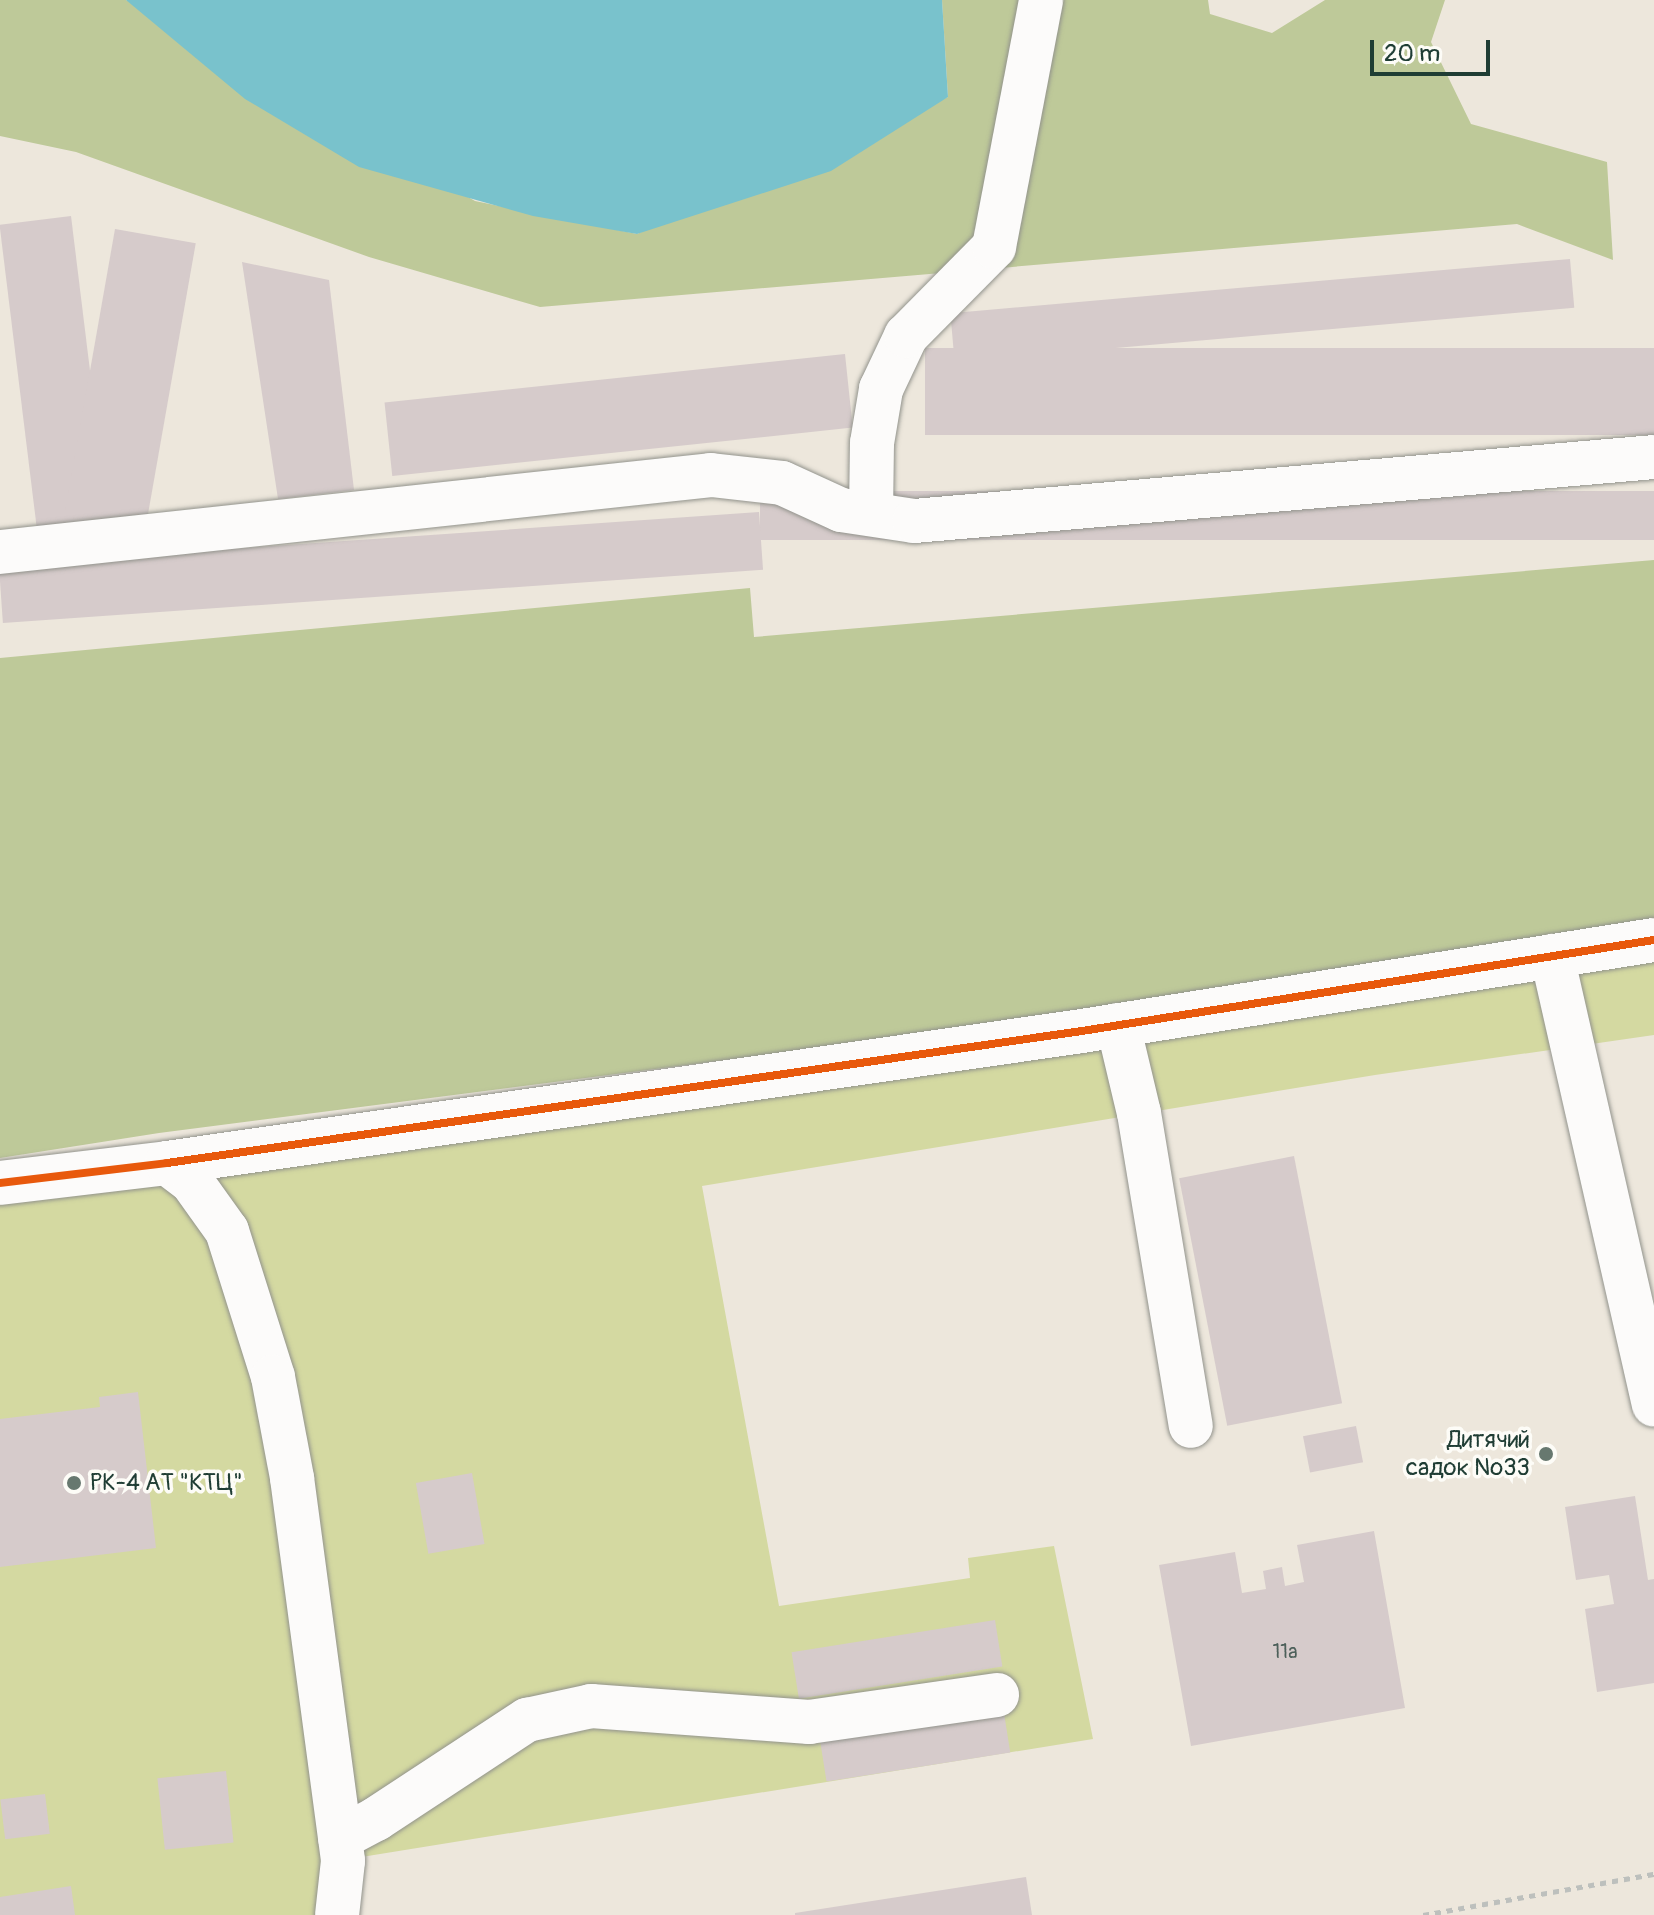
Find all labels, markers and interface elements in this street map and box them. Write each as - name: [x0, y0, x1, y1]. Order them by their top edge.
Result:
- scale bar: [1374, 24, 1494, 74]
- text: 20 m: [1384, 39, 1440, 68]
- place label: Дитячий садок №33: [1406, 1426, 1530, 1482]
- marker: Дитячий садок №33: [1537, 1445, 1555, 1463]
- place label: РК-4 АТ "КТЦ": [90, 1469, 243, 1497]
- marker: РК-4 АТ "КТЦ": [65, 1474, 83, 1492]
- house number: 11а: [1273, 1639, 1297, 1663]

